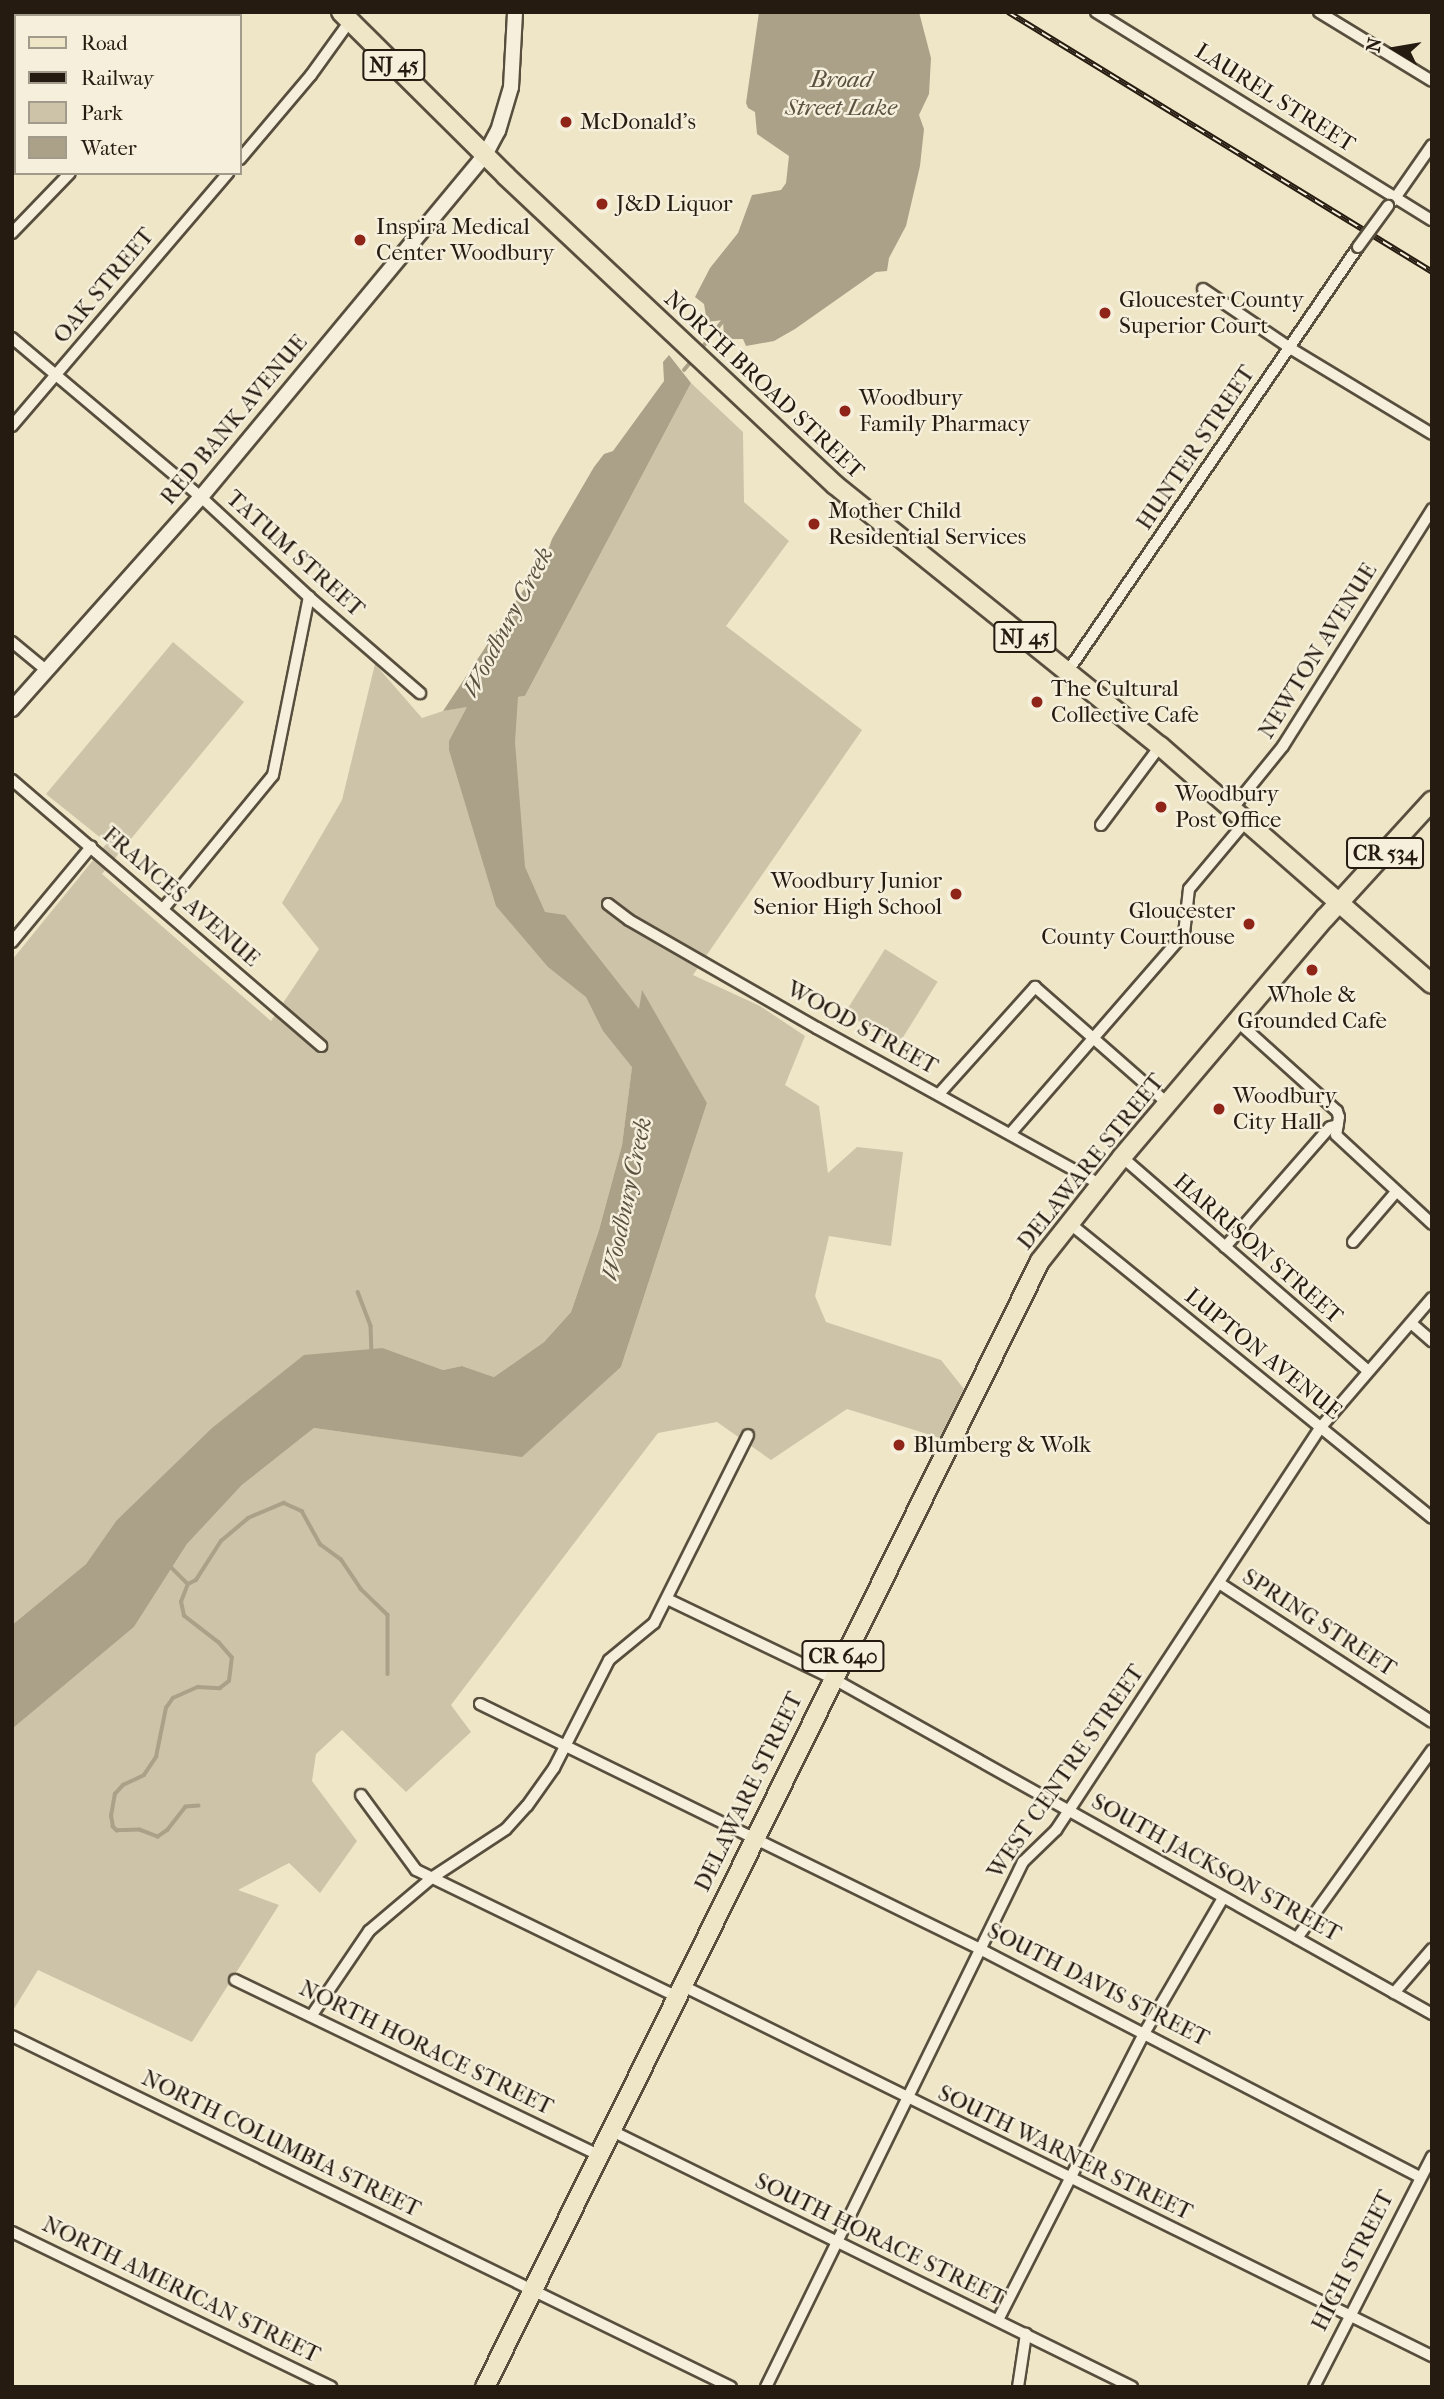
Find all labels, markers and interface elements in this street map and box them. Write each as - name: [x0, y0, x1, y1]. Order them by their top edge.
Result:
- legend: [14, 14, 242, 175]
- north arrow: [1360, 14, 1430, 84]
- text: Road: [81, 31, 128, 55]
- text: N: [1362, 36, 1387, 54]
- street label: LAUREL STREET: [1190, 38, 1360, 158]
- road number: NJ 45: [361, 48, 427, 82]
- text: Railway: [81, 66, 154, 90]
- water label: Broad Street Lake: [785, 66, 897, 122]
- text: Park: [81, 101, 123, 125]
- place label: McDonald's: [580, 108, 696, 136]
- marker: McDonald's: [558, 114, 574, 130]
- text: Water: [81, 136, 137, 160]
- place label: J&D Liquor: [616, 190, 733, 218]
- marker: J&D Liquor: [594, 196, 610, 212]
- place label: Inspira Medical Center Woodbury: [376, 213, 554, 267]
- street label: OAK STREET: [48, 223, 160, 349]
- marker: Inspira Medical Center Woodbury: [350, 230, 370, 250]
- street label: NORTH BROAD STREET: [658, 285, 870, 485]
- place label: Gloucester County Superior Court: [1119, 286, 1304, 340]
- marker: Gloucester County Superior Court: [1097, 305, 1113, 321]
- street label: RED BANK AVENUE: [155, 329, 313, 511]
- street label: HUNTER STREET: [1131, 361, 1261, 535]
- place label: Woodbury Family Pharmacy: [859, 384, 1030, 438]
- marker: Woodbury Family Pharmacy: [837, 403, 853, 419]
- street label: TATUM STREET: [220, 485, 370, 623]
- place label: Mother Child Residential Services: [828, 497, 1026, 551]
- marker: Mother Child Residential Services: [806, 516, 822, 532]
- water label: Woodbury Creek: [456, 542, 560, 702]
- street label: NEWTON AVENUE: [1253, 558, 1383, 744]
- road number: NJ 45: [992, 620, 1058, 654]
- place label: The Cultural Collective Cafe: [1051, 675, 1199, 729]
- marker: The Cultural Collective Cafe: [1029, 694, 1045, 710]
- place label: Woodbury Post Office: [1175, 780, 1281, 834]
- marker: Woodbury Post Office: [1153, 799, 1169, 815]
- street label: FRANCES AVENUE: [97, 821, 265, 973]
- road number: CR 534: [1345, 836, 1425, 870]
- place label: Woodbury Junior Senior High School: [753, 867, 942, 921]
- marker: Woodbury Junior Senior High School: [948, 886, 964, 902]
- place label: Gloucester County Courthouse: [1041, 897, 1235, 951]
- marker: Gloucester County Courthouse: [1241, 916, 1257, 932]
- marker: Whole & Grounded Cafe: [1304, 962, 1320, 978]
- street label: WOOD STREET: [782, 975, 942, 1081]
- place label: Whole & Grounded Cafe: [1237, 981, 1387, 1035]
- street label: DELAWARE STREET: [1012, 1068, 1170, 1256]
- place label: Woodbury City Hall: [1233, 1082, 1337, 1136]
- marker: Woodbury City Hall: [1211, 1101, 1227, 1117]
- water label: Woodbury Creek: [596, 1115, 658, 1283]
- street label: HARRISON STREET: [1168, 1168, 1348, 1330]
- street label: LUPTON AVENUE: [1179, 1282, 1347, 1426]
- place label: Blumberg & Wolk: [913, 1431, 1091, 1459]
- marker: Blumberg & Wolk: [891, 1437, 907, 1453]
- street label: SPRING STREET: [1237, 1563, 1401, 1683]
- road number: CR 640: [801, 1638, 885, 1674]
- street label: WEST CENTRE STREET: [982, 1660, 1150, 1884]
- street label: DELAWARE STREET: [689, 1688, 809, 1896]
- street label: SOUTH JACKSON STREET: [1086, 1788, 1346, 1948]
- street label: SOUTH DAVIS STREET: [983, 1917, 1213, 2053]
- street label: NORTH HORACE STREET: [295, 1974, 557, 2122]
- street label: NORTH COLUMBIA STREET: [137, 2064, 425, 2224]
- street label: SOUTH WARNER STREET: [933, 2079, 1197, 2227]
- street label: SOUTH HORACE STREET: [750, 2167, 1010, 2313]
- street label: HIGH STREET: [1306, 2186, 1400, 2336]
- street label: NORTH AMERICAN STREET: [38, 2211, 324, 2369]

